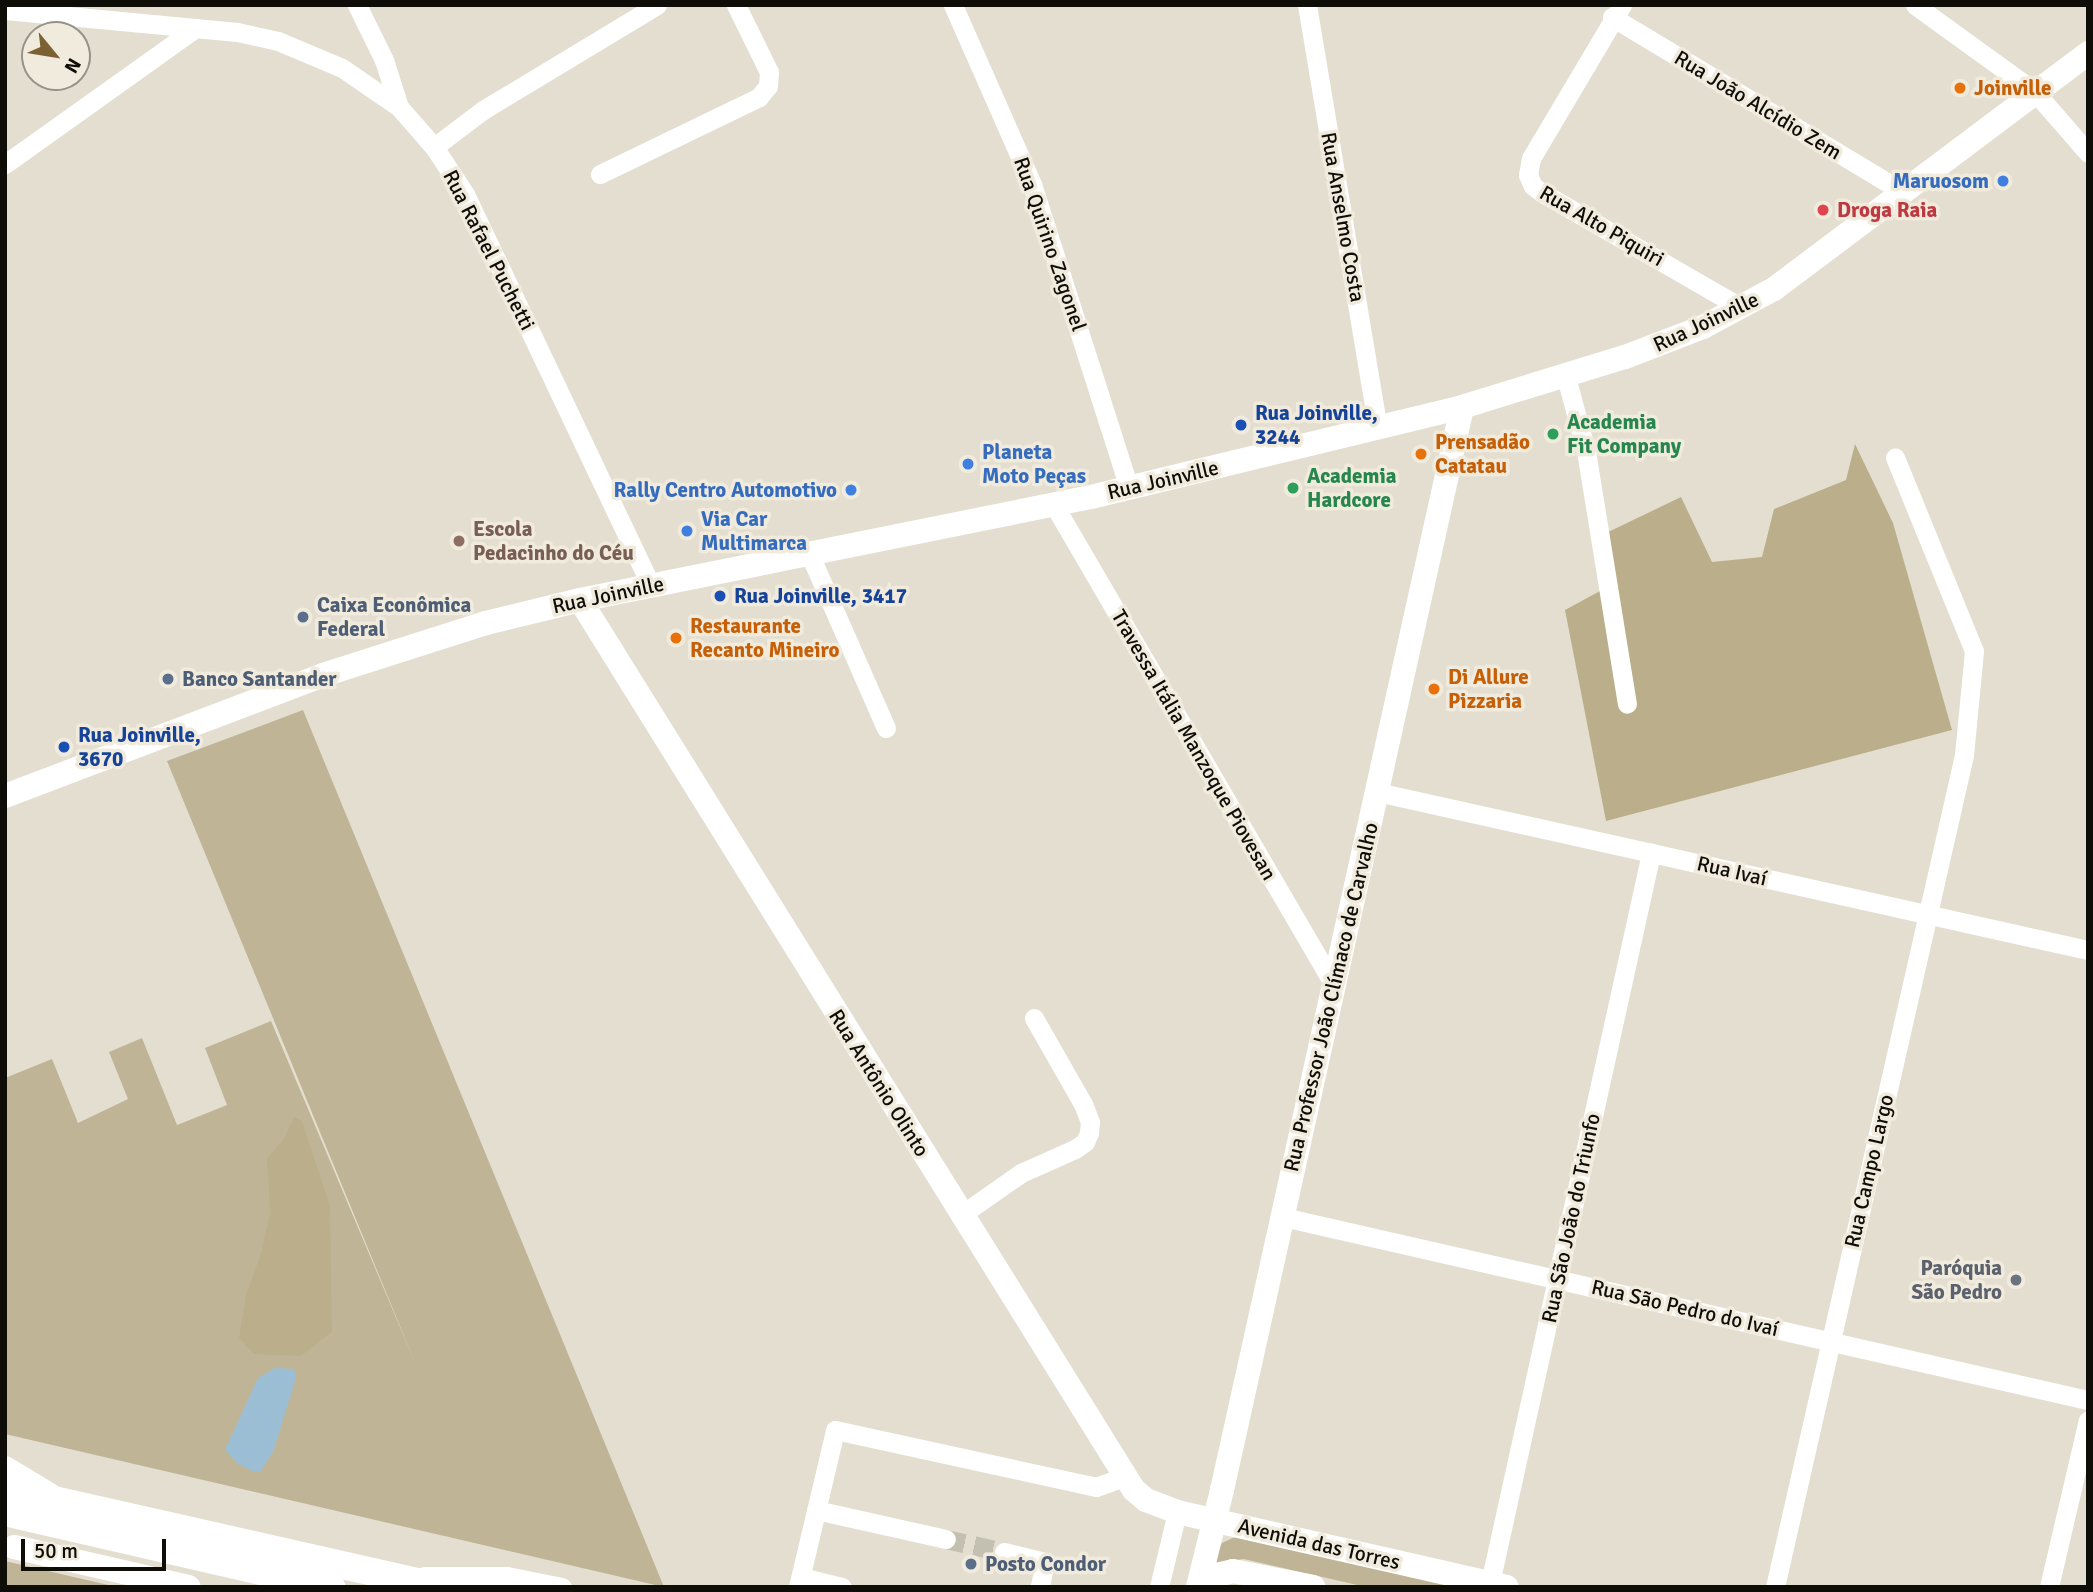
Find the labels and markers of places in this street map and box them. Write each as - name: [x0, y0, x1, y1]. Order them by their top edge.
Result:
- place label: Joinville: [1974, 75, 2051, 101]
- marker: Joinville: [1952, 80, 1968, 96]
- place label: Maruosom: [1893, 168, 1989, 194]
- marker: Maruosom: [1995, 173, 2011, 189]
- place label: Droga Raia: [1837, 197, 1937, 223]
- marker: Droga Raia: [1815, 202, 1831, 218]
- place label: Rua Joinville, 3244: [1255, 400, 1378, 450]
- place label: Academia Fit Company: [1567, 409, 1681, 459]
- marker: Rua Joinville, 3244: [1233, 417, 1249, 433]
- marker: Academia Fit Company: [1545, 426, 1561, 442]
- place label: Prensadão Catatau: [1435, 429, 1530, 479]
- place label: Planeta Moto Peças: [982, 439, 1086, 489]
- marker: Prensadão Catatau: [1413, 446, 1429, 462]
- marker: Planeta Moto Peças: [960, 456, 976, 472]
- place label: Academia Hardcore: [1307, 463, 1397, 513]
- place label: Rally Centro Automotivo: [614, 477, 837, 503]
- marker: Academia Hardcore: [1285, 480, 1301, 496]
- marker: Rally Centro Automotivo: [843, 482, 859, 498]
- place label: Via Car Multimarca: [701, 506, 807, 556]
- place label: Escola Pedacinho do Céu: [473, 516, 634, 566]
- marker: Via Car Multimarca: [679, 523, 695, 539]
- marker: Escola Pedacinho do Céu: [451, 533, 467, 549]
- place label: Rua Joinville, 3417: [734, 583, 907, 609]
- marker: Rua Joinville, 3417: [712, 588, 728, 604]
- place label: Caixa Econômica Federal: [317, 592, 471, 642]
- marker: Caixa Econômica Federal: [295, 609, 311, 625]
- place label: Restaurante Recanto Mineiro: [690, 613, 839, 663]
- marker: Restaurante Recanto Mineiro: [668, 630, 684, 646]
- place label: Di Allure Pizzaria: [1448, 664, 1529, 714]
- place label: Banco Santander: [182, 666, 337, 692]
- marker: Banco Santander: [160, 671, 176, 687]
- marker: Di Allure Pizzaria: [1426, 681, 1442, 697]
- place label: Rua Joinville, 3670: [78, 722, 201, 772]
- marker: Rua Joinville, 3670: [56, 739, 72, 755]
- place label: Paróquia São Pedro: [1911, 1255, 2002, 1305]
- marker: Paróquia São Pedro: [2008, 1272, 2024, 1288]
- place label: Posto Condor: [985, 1551, 1106, 1577]
- marker: Posto Condor: [963, 1556, 979, 1572]

